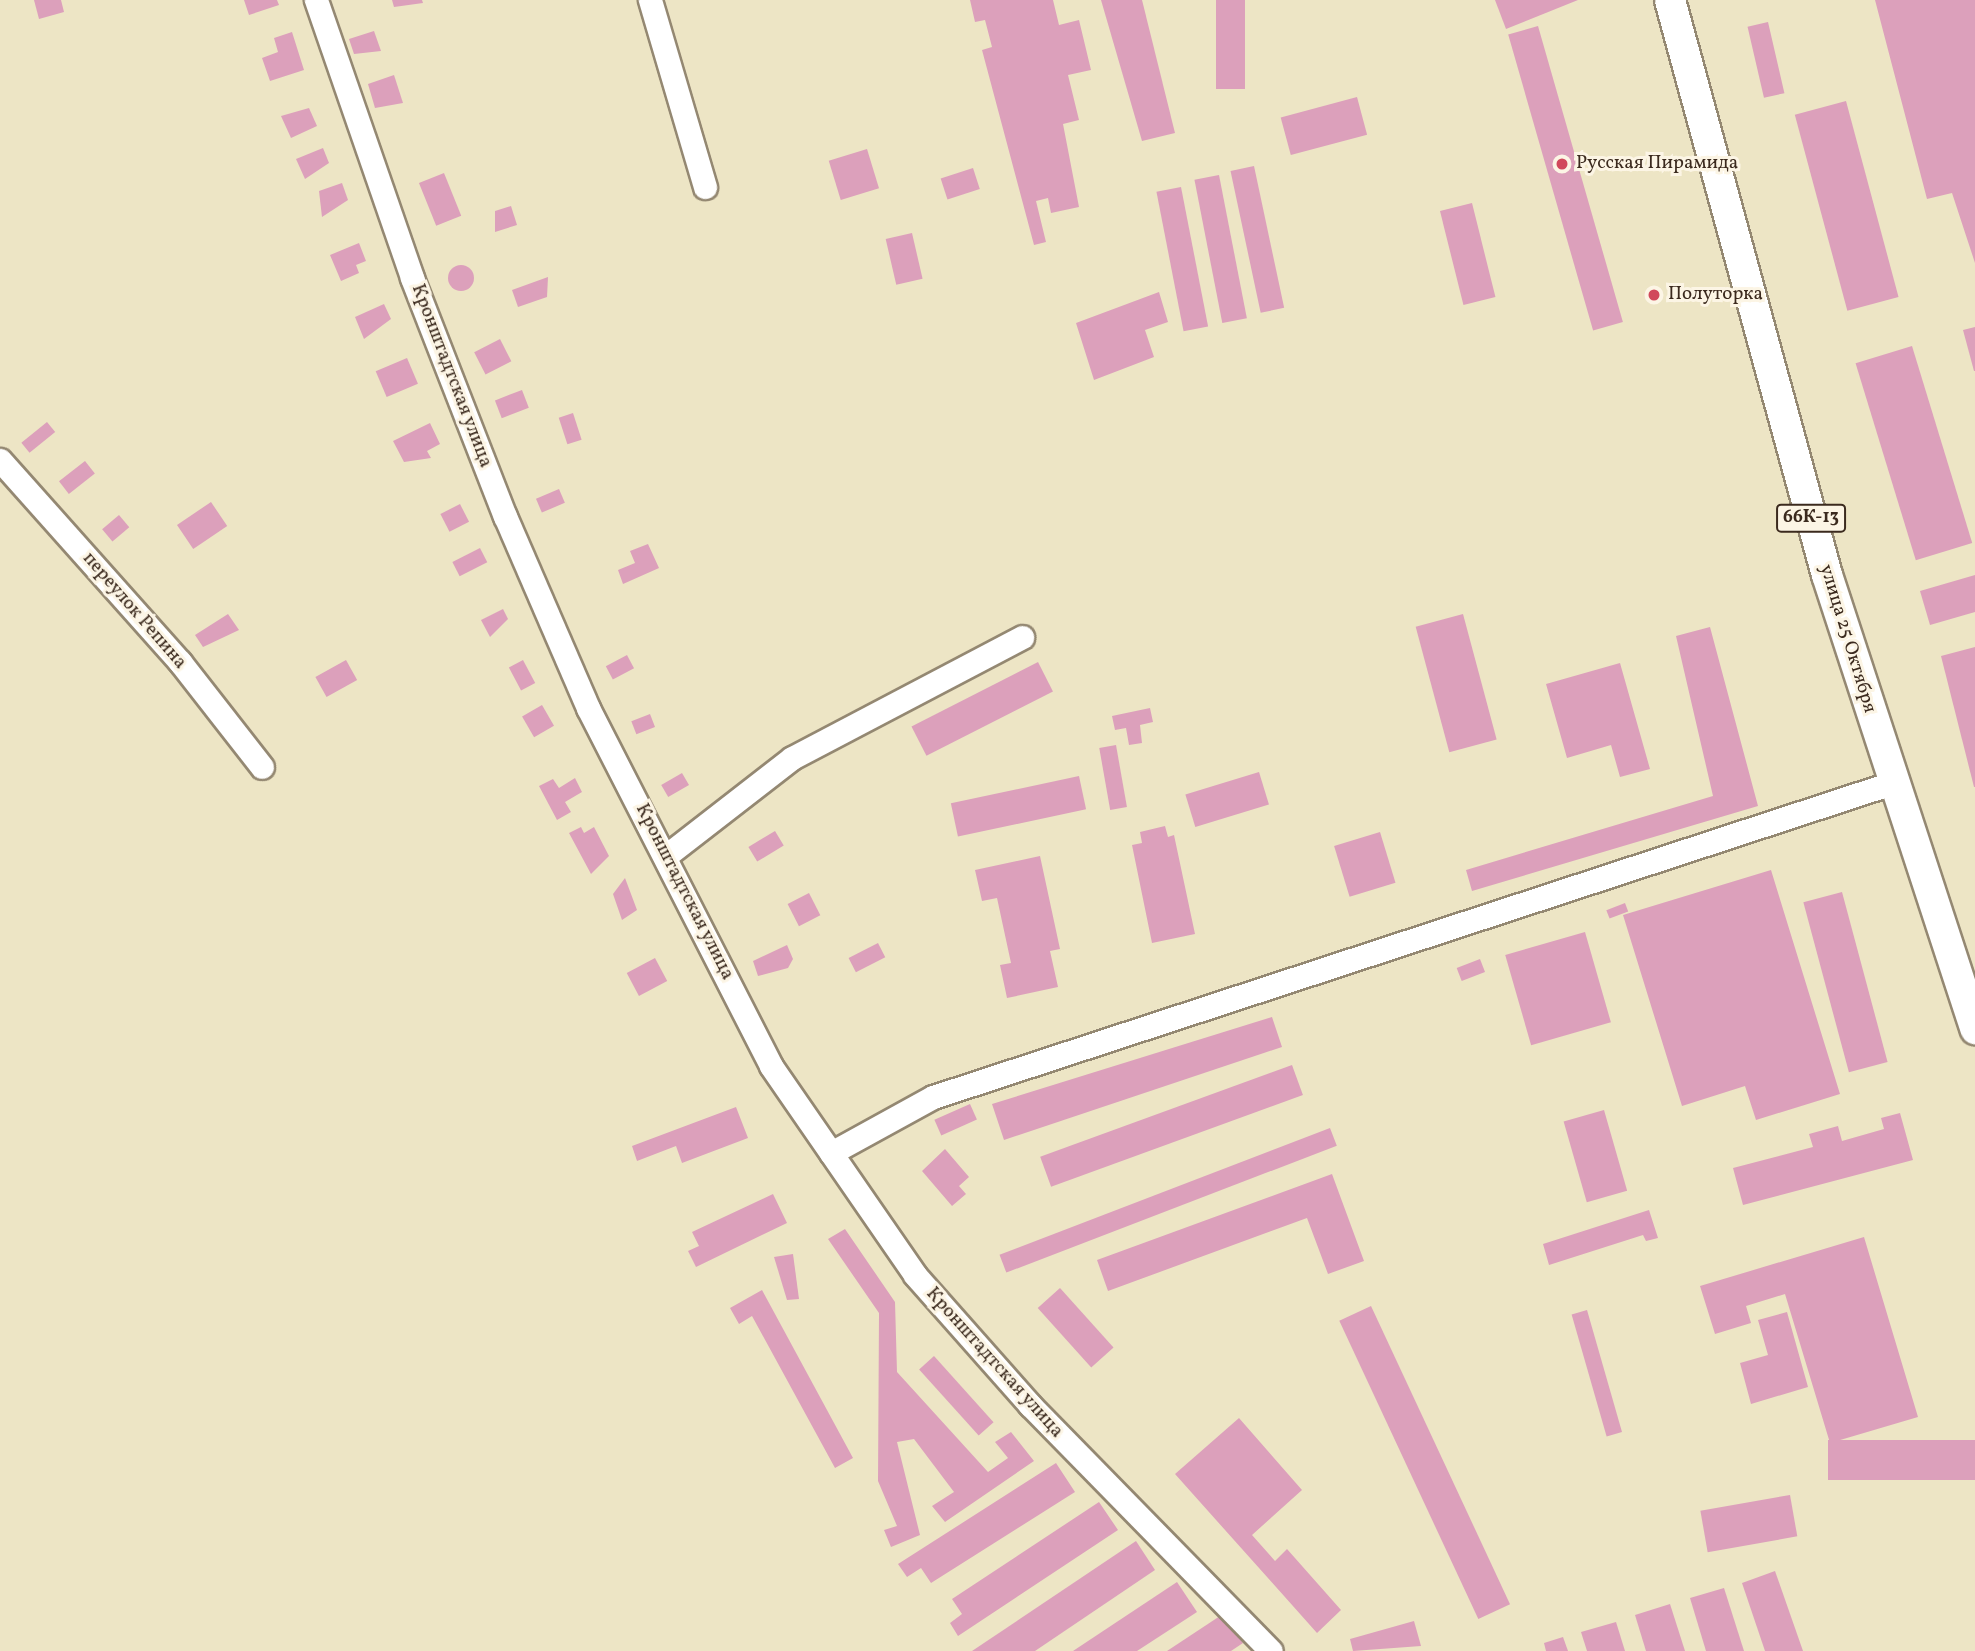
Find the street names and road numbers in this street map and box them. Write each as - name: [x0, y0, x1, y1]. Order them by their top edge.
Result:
- street label: Кронштадтская улица: [405, 281, 497, 471]
- road number: 66К-13: [1776, 504, 1846, 532]
- street label: переулок Репина: [77, 548, 191, 674]
- street label: улица 25 Октября: [1814, 562, 1880, 716]
- street label: Кронштадтская улица: [630, 800, 738, 984]
- street label: Кронштадтская улица: [920, 1283, 1068, 1443]

